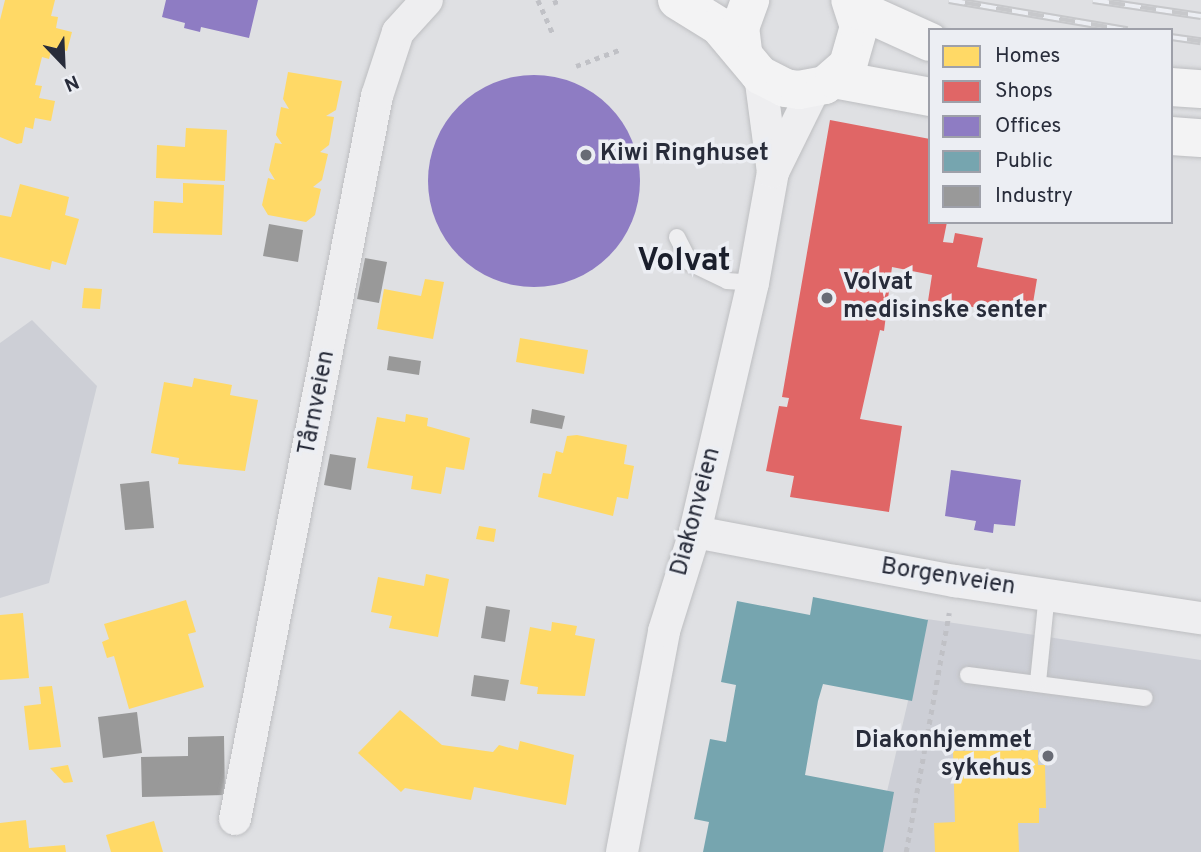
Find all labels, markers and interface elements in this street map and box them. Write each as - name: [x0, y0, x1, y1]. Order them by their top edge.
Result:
- north arrow: [28, 28, 98, 98]
- legend: [928, 28, 1173, 224]
- text: Homes: [995, 43, 1060, 70]
- text: N: [60, 69, 82, 96]
- text: Shops: [995, 78, 1053, 105]
- text: Offices: [995, 113, 1061, 140]
- place label: Kiwi Ringhuset: [600, 141, 769, 169]
- marker: Kiwi Ringhuset: [578, 147, 594, 163]
- text: Public: [995, 148, 1053, 175]
- text: Industry: [995, 183, 1073, 210]
- district label: Volvat: [637, 243, 731, 281]
- place label: Volvat medisinske senter: [843, 270, 1047, 326]
- marker: Volvat medisinske senter: [817, 288, 837, 308]
- street label: Tårnveien: [294, 348, 342, 458]
- street label: Diakonveien: [666, 445, 728, 579]
- street label: Borgenveien: [879, 553, 1017, 603]
- place label: Diakonhjemmet sykehus: [855, 728, 1032, 784]
- marker: Diakonhjemmet sykehus: [1038, 746, 1058, 766]

